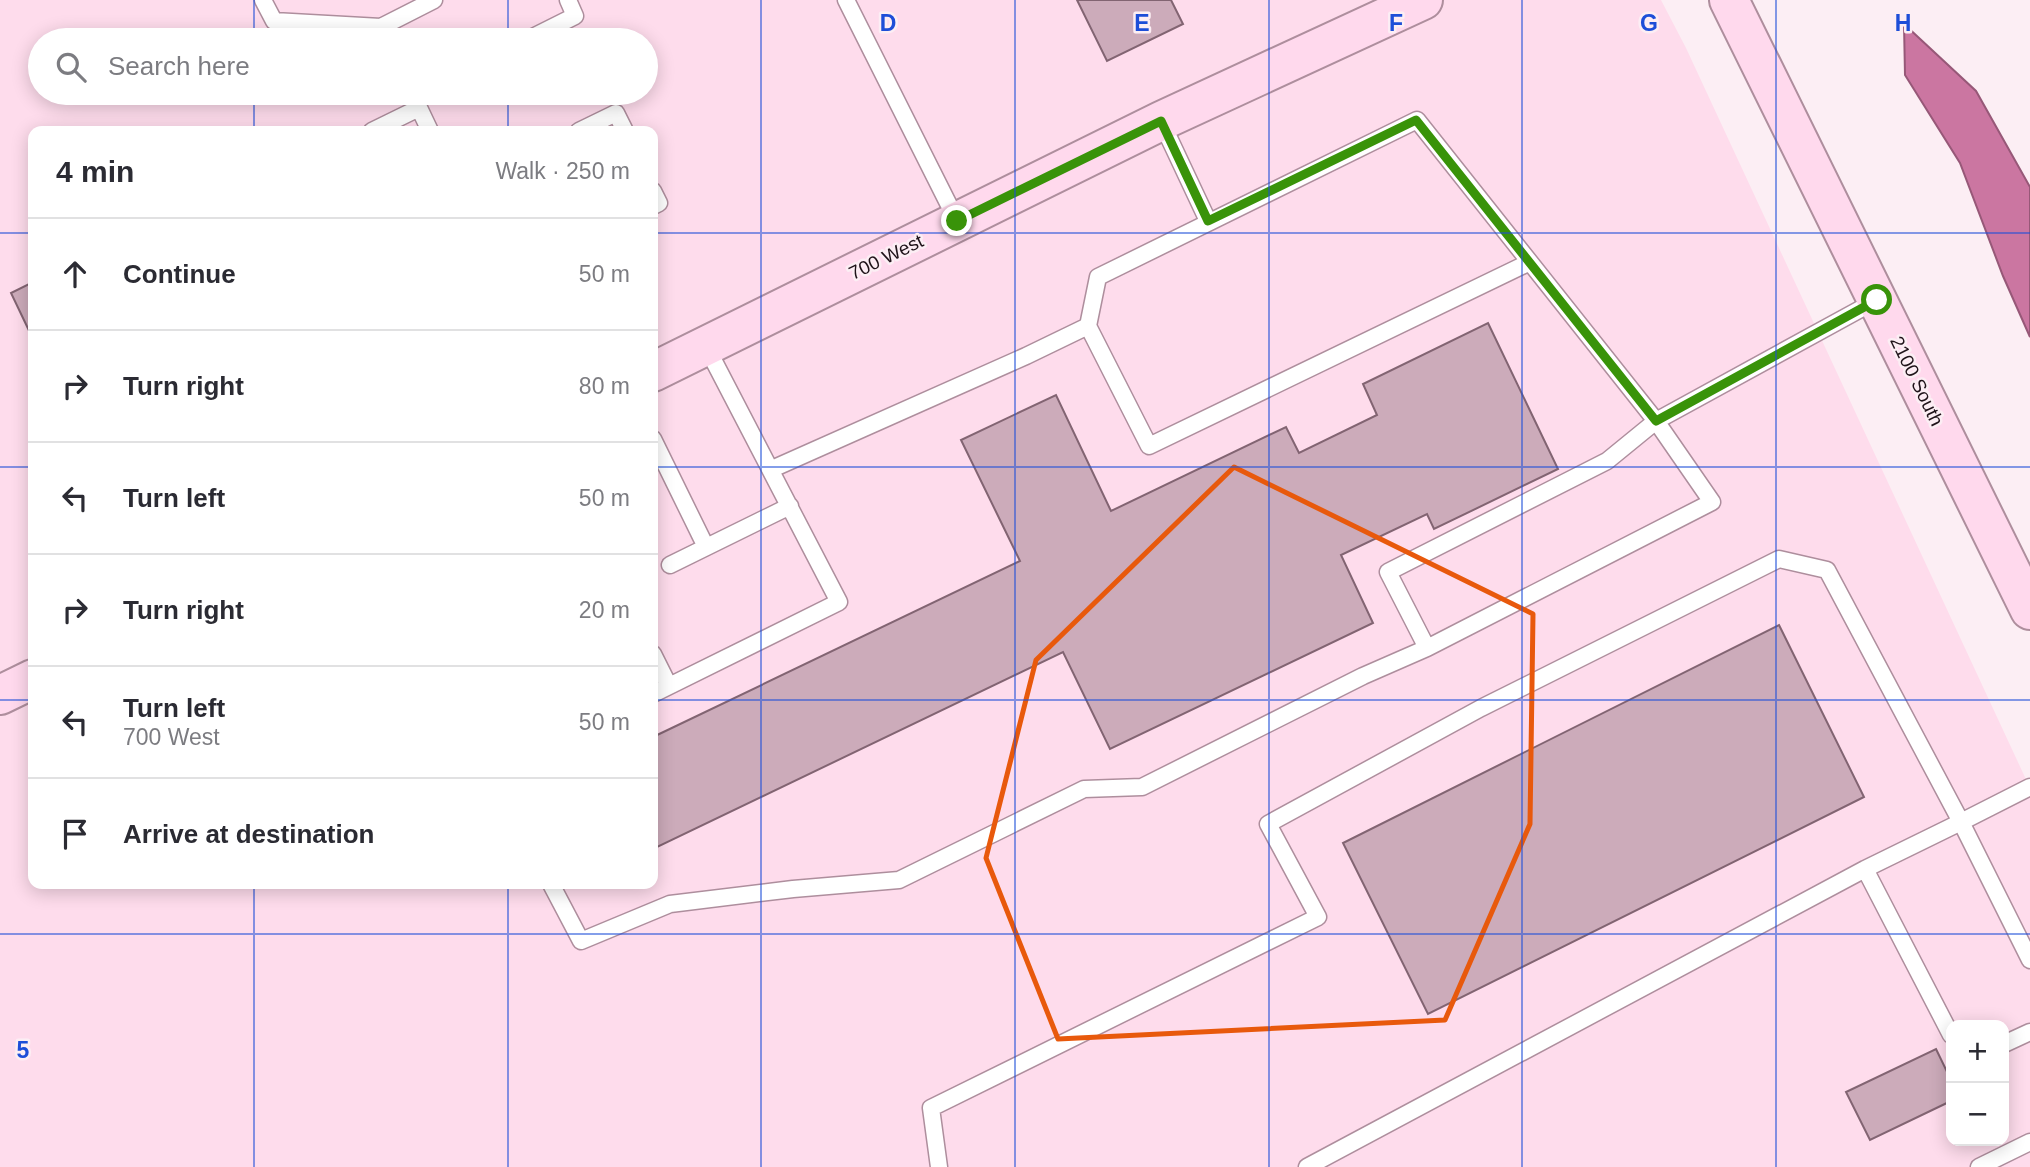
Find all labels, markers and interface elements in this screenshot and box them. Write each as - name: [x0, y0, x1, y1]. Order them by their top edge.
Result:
- text: D: [880, 10, 896, 36]
- text: E: [1134, 10, 1150, 36]
- text: F: [1389, 10, 1403, 36]
- text: G: [1640, 10, 1658, 36]
- text: H: [1895, 10, 1911, 36]
- search box: [28, 28, 658, 105]
- icon: search: [52, 48, 90, 86]
- text: Search here: [108, 51, 250, 81]
- text: 4 min: [56, 155, 134, 188]
- text: Walk · 250 m: [495, 158, 630, 184]
- route end: [941, 205, 972, 236]
- street label: 700 West: [845, 230, 927, 284]
- icon: ahead: [56, 255, 94, 293]
- text: Continue: [123, 259, 236, 289]
- text: 50 m: [579, 261, 630, 287]
- route start: [1861, 284, 1892, 315]
- street label: 2100 South: [1886, 333, 1948, 429]
- icon: right: [56, 367, 94, 405]
- text: Turn right: [123, 371, 244, 401]
- text: 80 m: [579, 373, 630, 399]
- icon: left: [56, 479, 94, 517]
- text: Turn left: [123, 483, 225, 513]
- text: 50 m: [579, 485, 630, 511]
- icon: right: [56, 591, 94, 629]
- text: Turn right: [123, 595, 244, 625]
- text: 20 m: [579, 597, 630, 623]
- text: Turn left: [123, 693, 225, 723]
- icon: left: [56, 703, 94, 741]
- text: 50 m: [579, 709, 630, 735]
- text: 700 West: [123, 724, 220, 750]
- icon: arrive: [56, 815, 94, 853]
- text: Arrive at destination: [123, 819, 374, 849]
- map controls: [1946, 1020, 2009, 1146]
- button: +: [1946, 1020, 2009, 1083]
- text: 5: [17, 1037, 30, 1063]
- button: −: [1946, 1083, 2009, 1146]

